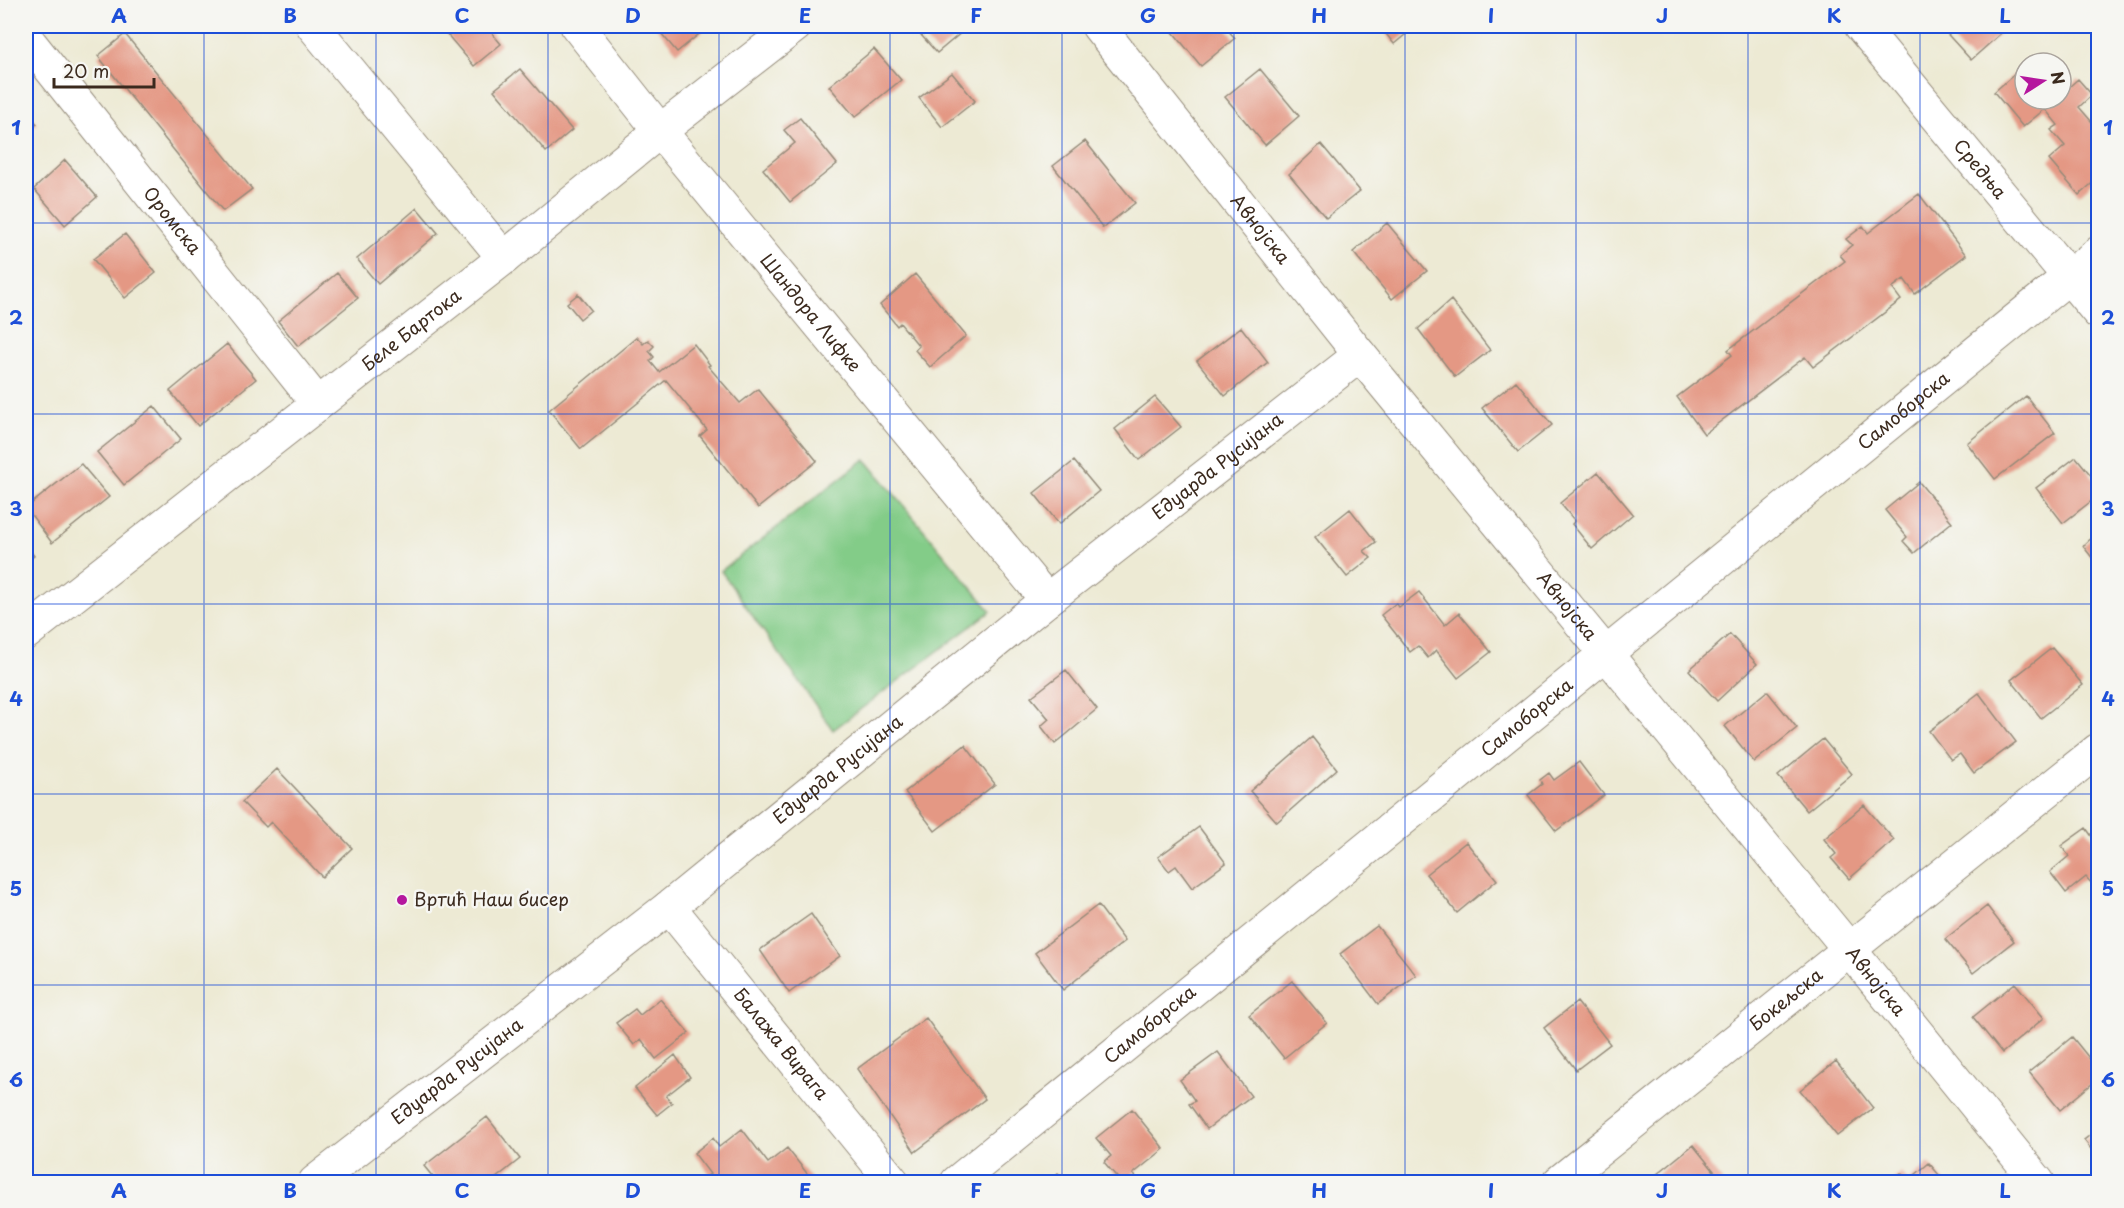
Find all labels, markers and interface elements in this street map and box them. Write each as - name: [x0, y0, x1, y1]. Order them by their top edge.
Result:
- text: A: [111, 0, 127, 30]
- text: B: [283, 0, 297, 30]
- text: C: [454, 0, 470, 30]
- text: D: [625, 0, 641, 30]
- text: E: [799, 0, 811, 30]
- text: F: [970, 0, 982, 30]
- text: G: [1140, 0, 1156, 30]
- text: H: [1311, 0, 1327, 30]
- text: I: [1488, 0, 1494, 30]
- text: J: [1656, 0, 1668, 30]
- text: K: [1827, 0, 1842, 30]
- text: L: [1999, 0, 2011, 30]
- scale bar: [54, 51, 154, 89]
- north arrow: [2013, 51, 2073, 111]
- text: 20 m: [63, 57, 109, 84]
- text: N: [2046, 69, 2072, 86]
- text: 1: [11, 112, 21, 142]
- text: 1: [2103, 112, 2113, 142]
- street label: Средња: [1948, 132, 2014, 205]
- street label: Оромска: [138, 180, 209, 260]
- street label: Авнојска: [1225, 188, 1298, 270]
- street label: Шандора Лифке: [754, 247, 868, 377]
- street label: Беле Бартока: [355, 281, 467, 377]
- text: 2: [9, 302, 23, 332]
- text: 2: [2101, 302, 2115, 332]
- street label: Самоборска: [1851, 364, 1955, 456]
- street label: Едуарда Русијана: [1145, 405, 1289, 525]
- text: 3: [9, 493, 23, 523]
- text: 3: [2101, 493, 2115, 523]
- street label: Авнојска: [1531, 565, 1605, 646]
- street label: Самоборска: [1474, 670, 1579, 763]
- text: 4: [9, 683, 23, 713]
- text: 4: [2101, 683, 2115, 713]
- street label: Едуарда Русијана: [766, 707, 908, 830]
- text: 5: [10, 873, 22, 903]
- text: 5: [2102, 873, 2114, 903]
- place label: Вртић Наш бисер: [414, 885, 569, 912]
- marker: Вртић Наш бисер: [395, 893, 409, 907]
- street label: Авнојска: [1840, 940, 1914, 1022]
- street label: Бокељска: [1743, 960, 1828, 1037]
- street label: Самоборска: [1097, 977, 1202, 1069]
- street label: Балажа Вирага: [728, 981, 836, 1106]
- street label: Едуарда Русијана: [385, 1010, 528, 1130]
- text: 6: [9, 1064, 23, 1094]
- text: 6: [2101, 1064, 2115, 1094]
- text: A: [111, 1175, 127, 1205]
- text: B: [283, 1175, 297, 1205]
- text: C: [454, 1175, 470, 1205]
- text: D: [625, 1175, 641, 1205]
- text: E: [799, 1175, 811, 1205]
- text: F: [970, 1175, 982, 1205]
- text: G: [1140, 1175, 1156, 1205]
- text: H: [1311, 1175, 1327, 1205]
- text: I: [1488, 1175, 1494, 1205]
- text: J: [1656, 1175, 1668, 1205]
- text: K: [1827, 1175, 1842, 1205]
- text: L: [1999, 1175, 2011, 1205]

